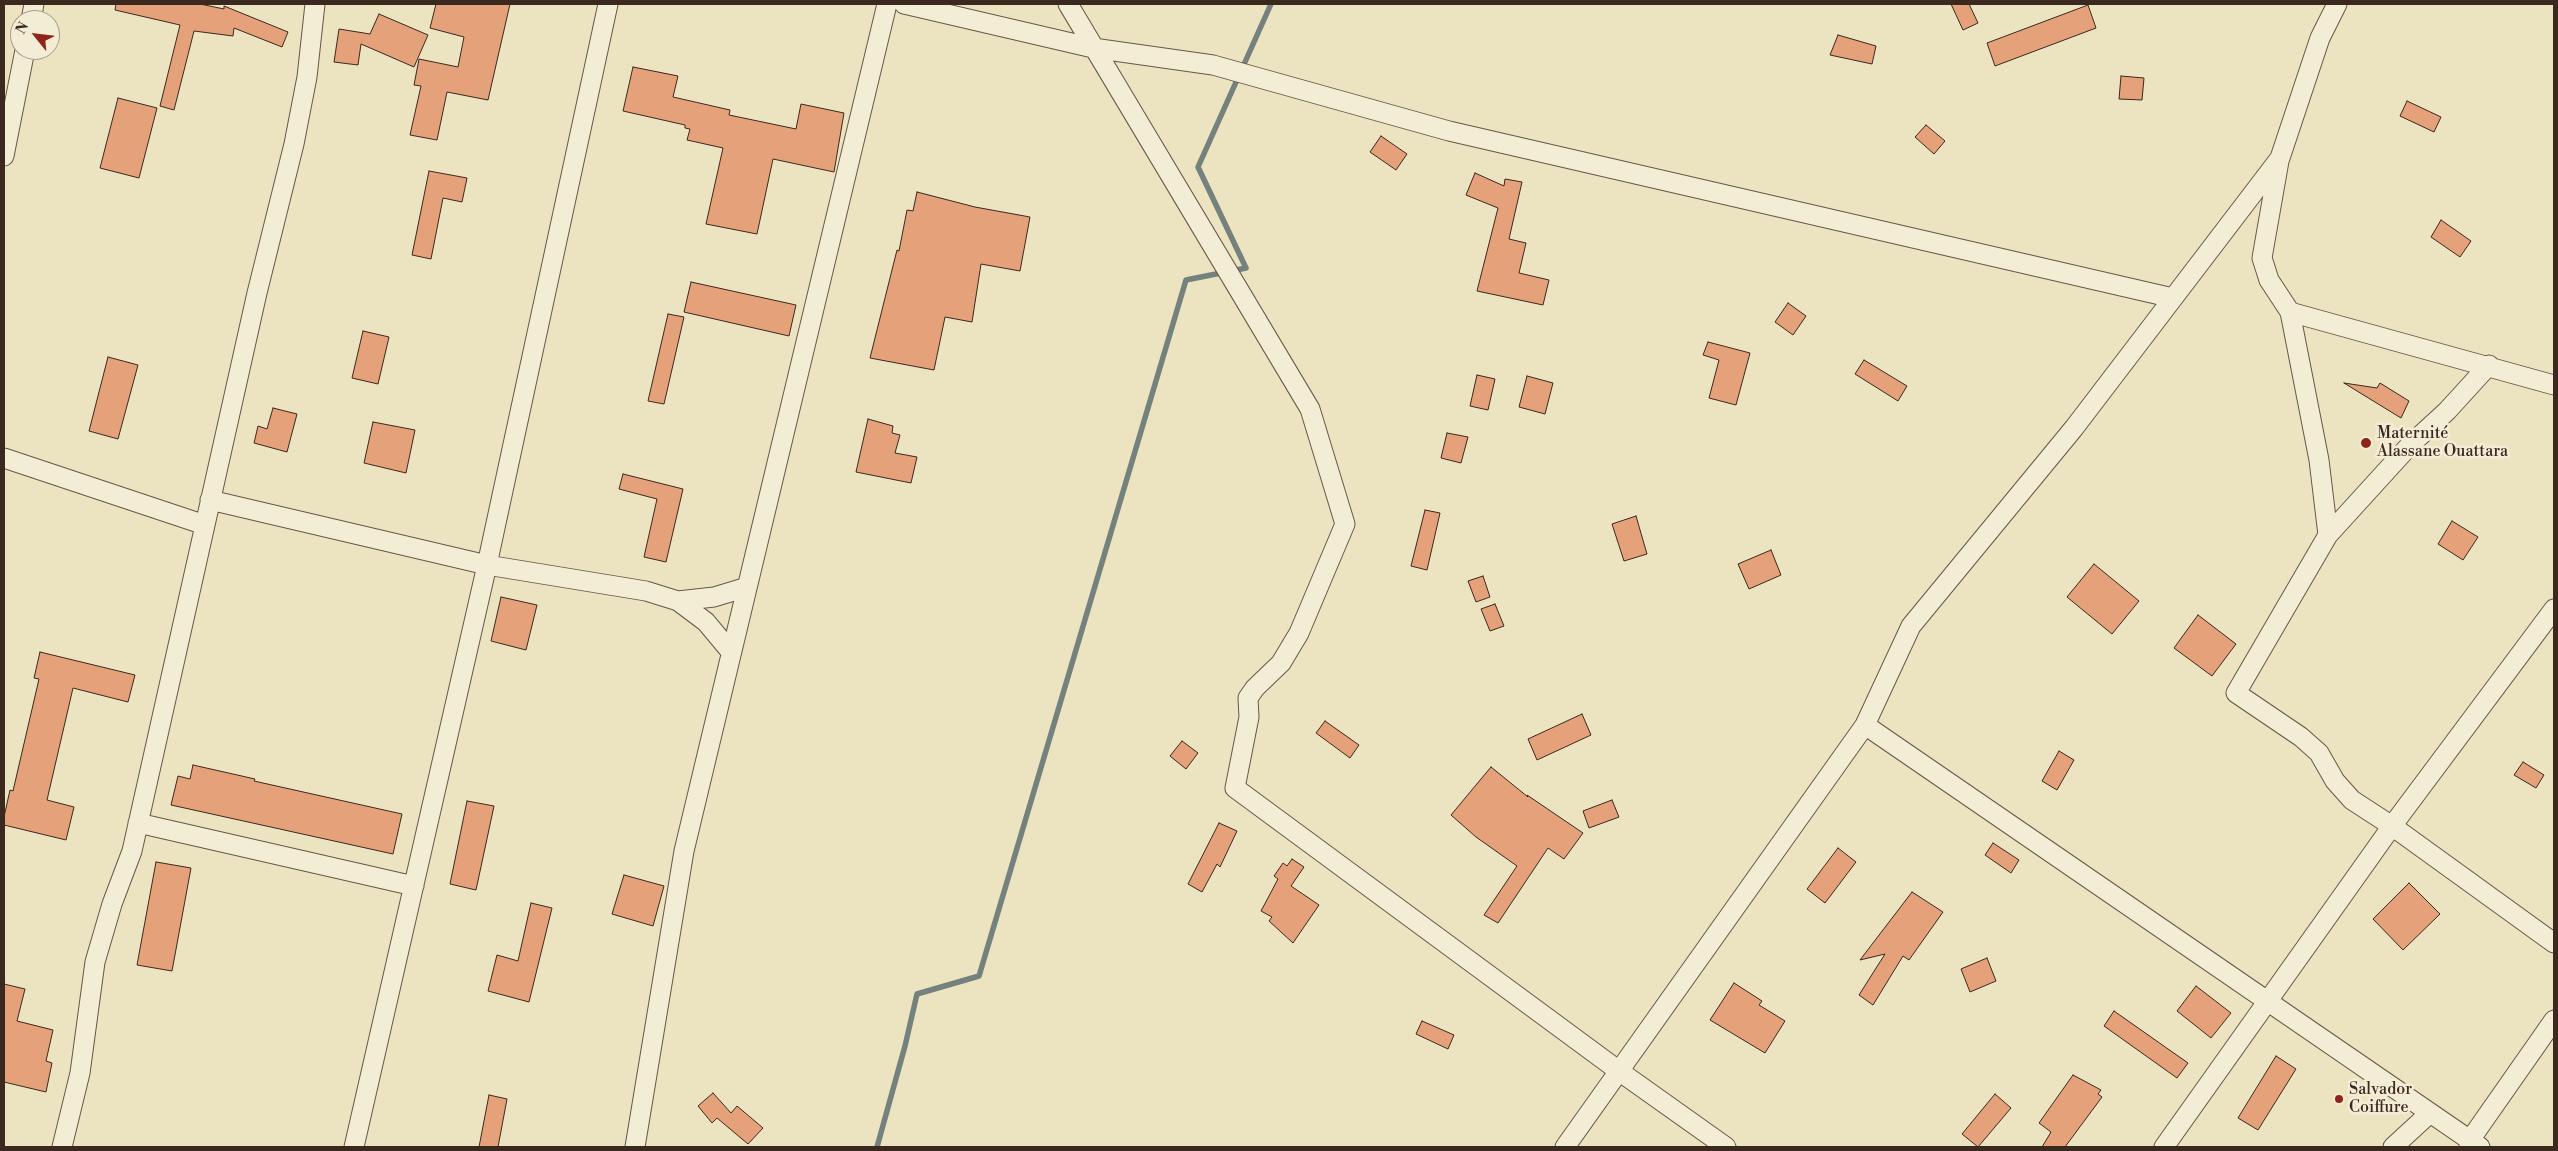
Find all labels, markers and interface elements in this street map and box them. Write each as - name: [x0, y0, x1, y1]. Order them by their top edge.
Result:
- north arrow: [10, 10, 60, 60]
- text: N: [12, 19, 33, 37]
- place label: Maternité Alassane Ouattara: [2377, 424, 2508, 462]
- marker: Maternité Alassane Ouattara: [2359, 436, 2373, 450]
- place label: Salvador Coiffure: [2349, 1080, 2412, 1118]
- marker: Salvador Coiffure: [2333, 1093, 2345, 1105]

